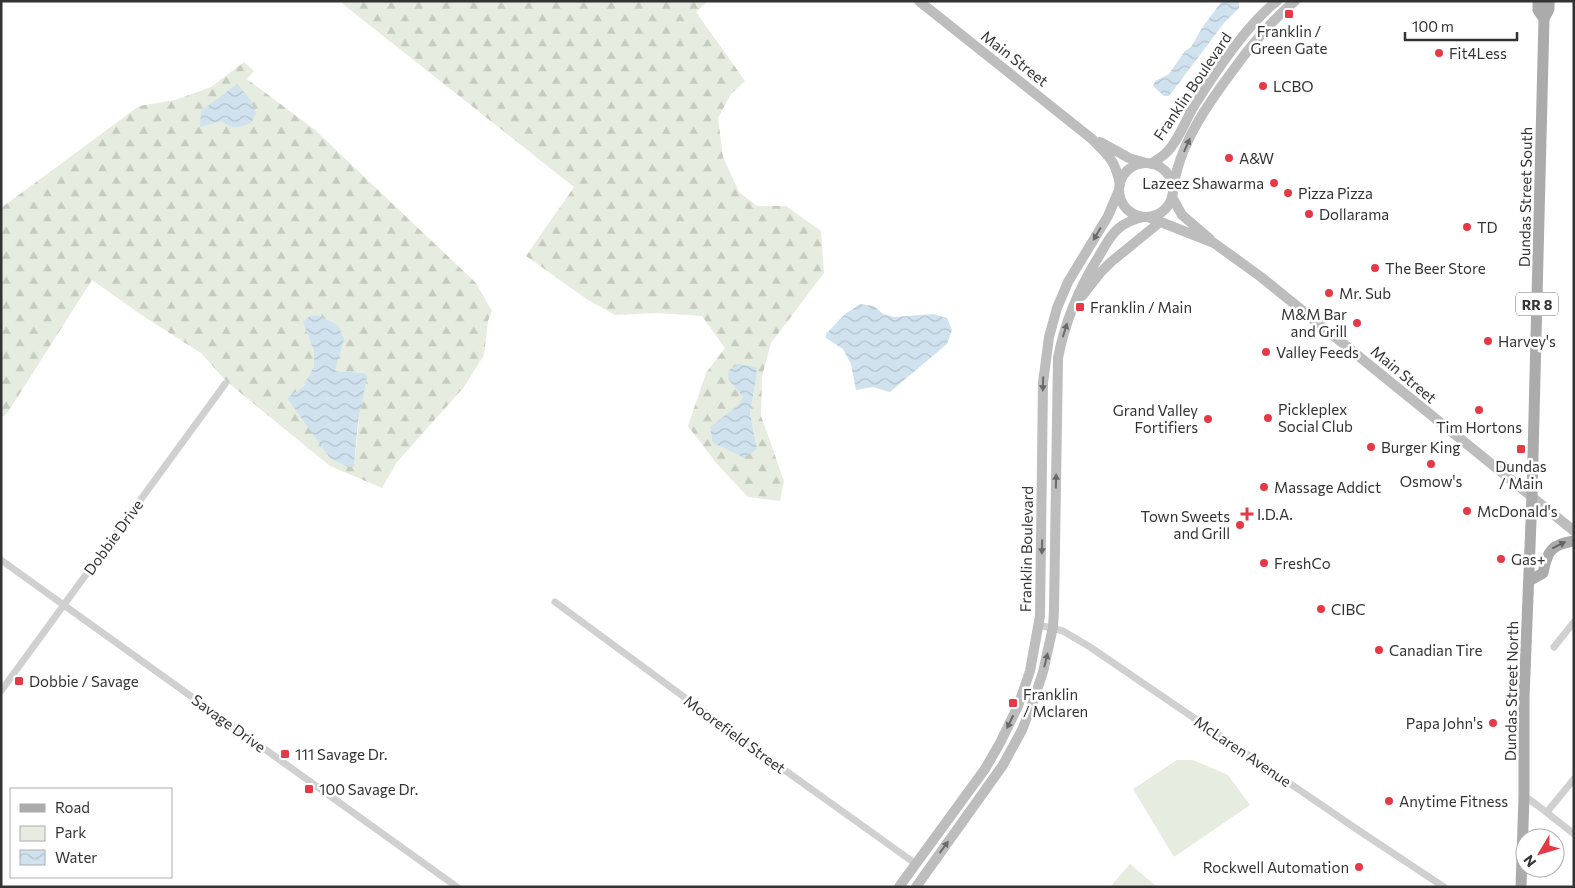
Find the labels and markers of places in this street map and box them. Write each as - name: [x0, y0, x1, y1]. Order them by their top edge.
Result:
- marker: Franklin / Green Gate: [1283, 8, 1295, 20]
- place label: Franklin / Green Gate: [1251, 22, 1327, 57]
- place label: Fit4Less: [1449, 44, 1507, 62]
- marker: Fit4Less: [1433, 47, 1445, 59]
- place label: LCBO: [1273, 77, 1314, 95]
- marker: LCBO: [1257, 80, 1269, 92]
- place label: A&W: [1239, 149, 1274, 167]
- marker: A&W: [1223, 152, 1235, 164]
- place label: Lazeez Shawarma: [1142, 174, 1264, 192]
- marker: Lazeez Shawarma: [1268, 177, 1280, 189]
- place label: Pizza Pizza: [1298, 184, 1373, 202]
- marker: Pizza Pizza: [1282, 187, 1294, 199]
- place label: Dollarama: [1319, 205, 1389, 223]
- marker: Dollarama: [1303, 208, 1315, 220]
- place label: TD: [1477, 218, 1498, 236]
- marker: TD: [1461, 221, 1473, 233]
- place label: The Beer Store: [1385, 259, 1486, 277]
- marker: The Beer Store: [1369, 262, 1381, 274]
- place label: Mr. Sub: [1339, 284, 1391, 302]
- marker: Mr. Sub: [1323, 287, 1335, 299]
- place label: Franklin / Main: [1090, 298, 1192, 316]
- marker: Franklin / Main: [1074, 301, 1086, 313]
- place label: M&M Bar and Grill: [1281, 305, 1347, 340]
- marker: M&M Bar and Grill: [1351, 317, 1363, 329]
- place label: Harvey's: [1498, 332, 1556, 350]
- marker: Harvey's: [1482, 335, 1494, 347]
- place label: Valley Feeds: [1276, 343, 1359, 361]
- marker: Valley Feeds: [1260, 346, 1272, 358]
- place label: Pickleplex Social Club: [1278, 400, 1353, 435]
- place label: Grand Valley Fortifiers: [1113, 401, 1198, 436]
- marker: Tim Hortons: [1473, 404, 1485, 416]
- marker: Pickleplex Social Club: [1262, 412, 1274, 424]
- marker: Grand Valley Fortifiers: [1202, 413, 1214, 425]
- place label: Tim Hortons: [1436, 418, 1522, 436]
- place label: Burger King: [1381, 438, 1460, 456]
- marker: Burger King: [1365, 441, 1377, 453]
- marker: Dundas / Main: [1515, 443, 1527, 455]
- place label: Dundas / Main: [1495, 457, 1547, 492]
- marker: Osmow's: [1425, 458, 1437, 470]
- place label: Osmow's: [1400, 472, 1463, 490]
- place label: Massage Addict: [1274, 478, 1381, 496]
- marker: Massage Addict: [1258, 481, 1270, 493]
- place label: McDonald's: [1477, 502, 1558, 520]
- place label: I.D.A.: [1257, 505, 1293, 523]
- marker: McDonald's: [1461, 505, 1473, 517]
- place label: Town Sweets and Grill: [1140, 507, 1230, 542]
- marker: I.D.A.: [1241, 508, 1253, 520]
- marker: Town Sweets and Grill: [1234, 519, 1246, 531]
- place label: Gas+: [1511, 550, 1546, 568]
- marker: Gas+: [1495, 553, 1507, 565]
- place label: FreshCo: [1274, 554, 1331, 572]
- marker: FreshCo: [1258, 557, 1270, 569]
- place label: CIBC: [1331, 600, 1365, 618]
- marker: CIBC: [1315, 603, 1327, 615]
- place label: Canadian Tire: [1389, 641, 1483, 659]
- marker: Canadian Tire: [1373, 644, 1385, 656]
- place label: Dobbie / Savage: [29, 672, 139, 690]
- marker: Dobbie / Savage: [13, 675, 25, 687]
- place label: Franklin / Mclaren: [1023, 685, 1088, 720]
- marker: Franklin / Mclaren: [1007, 697, 1019, 709]
- place label: Papa John's: [1406, 714, 1483, 732]
- marker: Papa John's: [1487, 717, 1499, 729]
- place label: 111 Savage Dr.: [295, 745, 388, 763]
- marker: 111 Savage Dr.: [279, 748, 291, 760]
- place label: 100 Savage Dr.: [319, 780, 418, 798]
- marker: 100 Savage Dr.: [303, 783, 315, 795]
- place label: Anytime Fitness: [1399, 792, 1508, 810]
- marker: Anytime Fitness: [1383, 795, 1395, 807]
- place label: Rockwell Automation: [1203, 858, 1349, 876]
- marker: Rockwell Automation: [1353, 861, 1365, 873]

